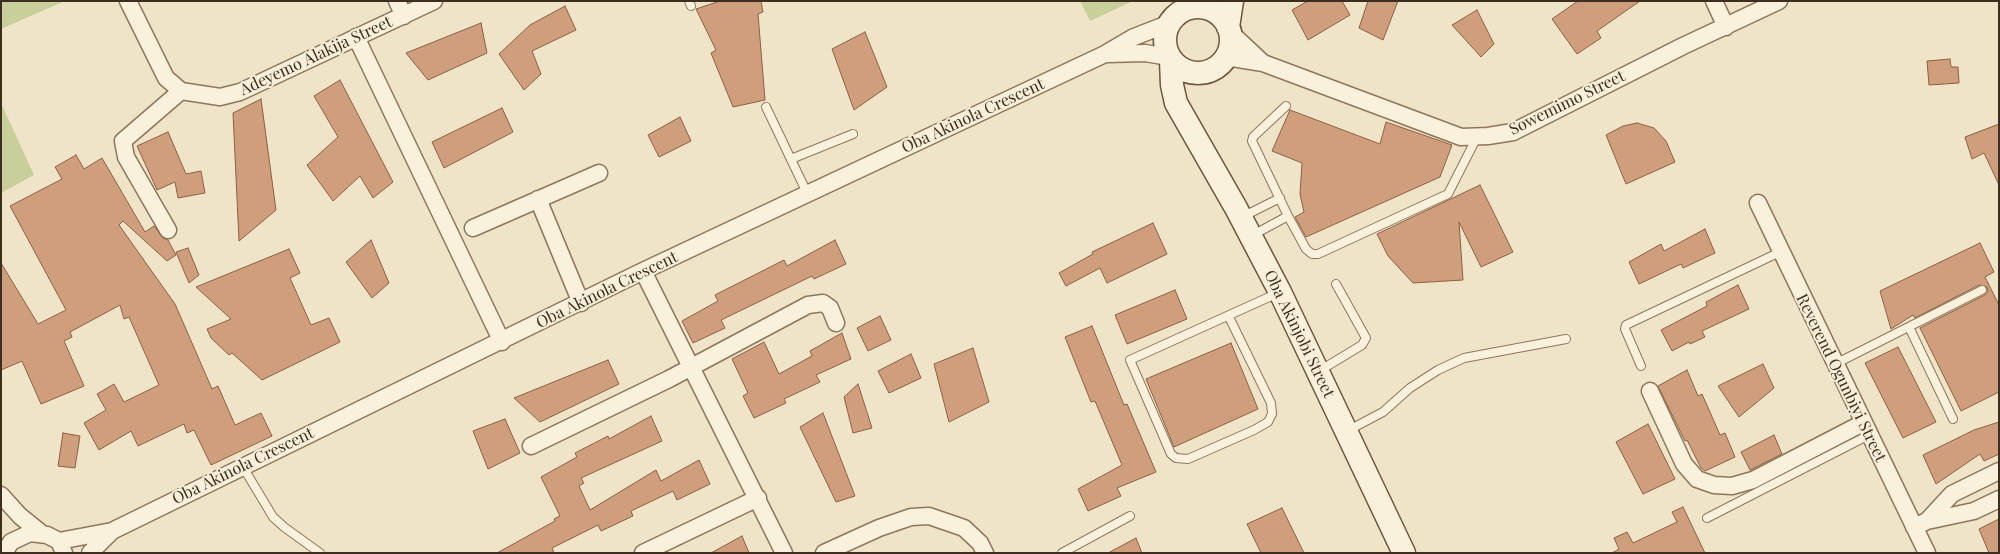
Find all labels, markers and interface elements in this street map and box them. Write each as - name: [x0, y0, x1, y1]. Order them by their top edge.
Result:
- street label: Adeyemo Alakija Street: [237, 12, 395, 100]
- street label: Sowemimo Street: [1506, 67, 1628, 139]
- street label: Oba Akinola Crescent: [899, 75, 1047, 157]
- street label: Oba Akinola Crescent: [533, 247, 681, 333]
- street label: Oba Akinjobi Street: [1260, 267, 1338, 401]
- street label: Reverend Ogunbiyi Street: [1792, 291, 1890, 465]
- street label: Oba Akinola Crescent: [169, 423, 317, 509]

